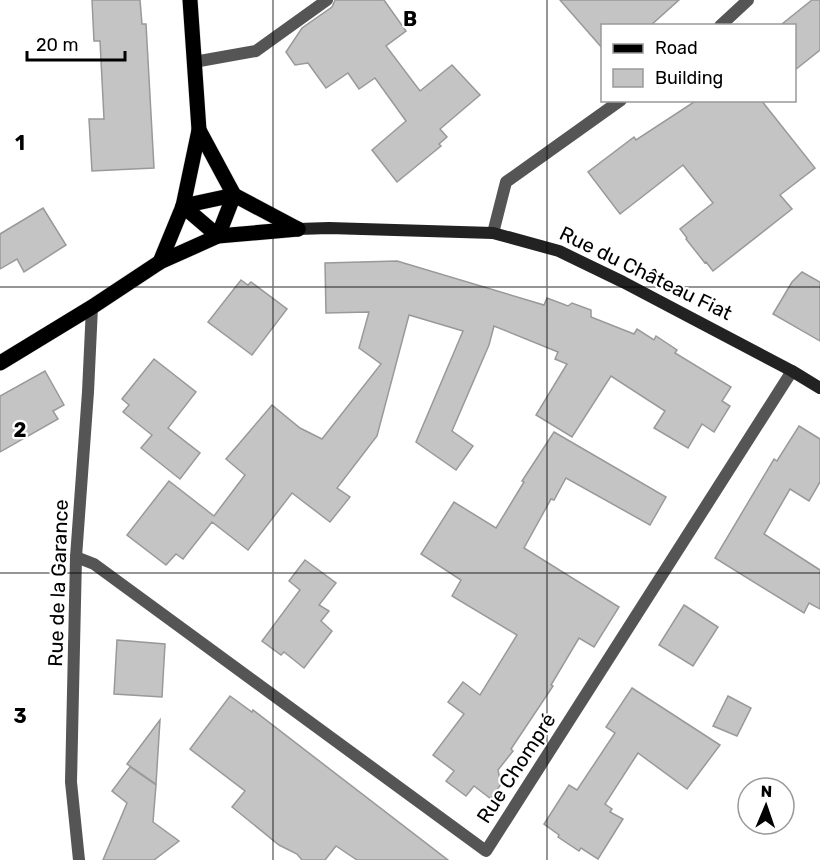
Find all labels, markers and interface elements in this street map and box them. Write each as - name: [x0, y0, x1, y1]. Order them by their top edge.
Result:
- text: B: [403, 7, 417, 31]
- scale bar: [27, 24, 124, 62]
- legend: [601, 24, 796, 102]
- text: 20 m: [36, 34, 78, 56]
- text: Road: [655, 37, 698, 59]
- text: Building: [655, 67, 723, 89]
- text: 1: [15, 131, 25, 155]
- street label: Rue du Château Fiat: [556, 221, 736, 325]
- text: 2: [14, 418, 27, 442]
- street label: Rue de la Garance: [43, 499, 73, 667]
- text: 3: [13, 704, 27, 728]
- street label: Rue Chompré: [471, 708, 561, 828]
- north arrow: [736, 776, 796, 836]
- text: N: [760, 782, 773, 801]

